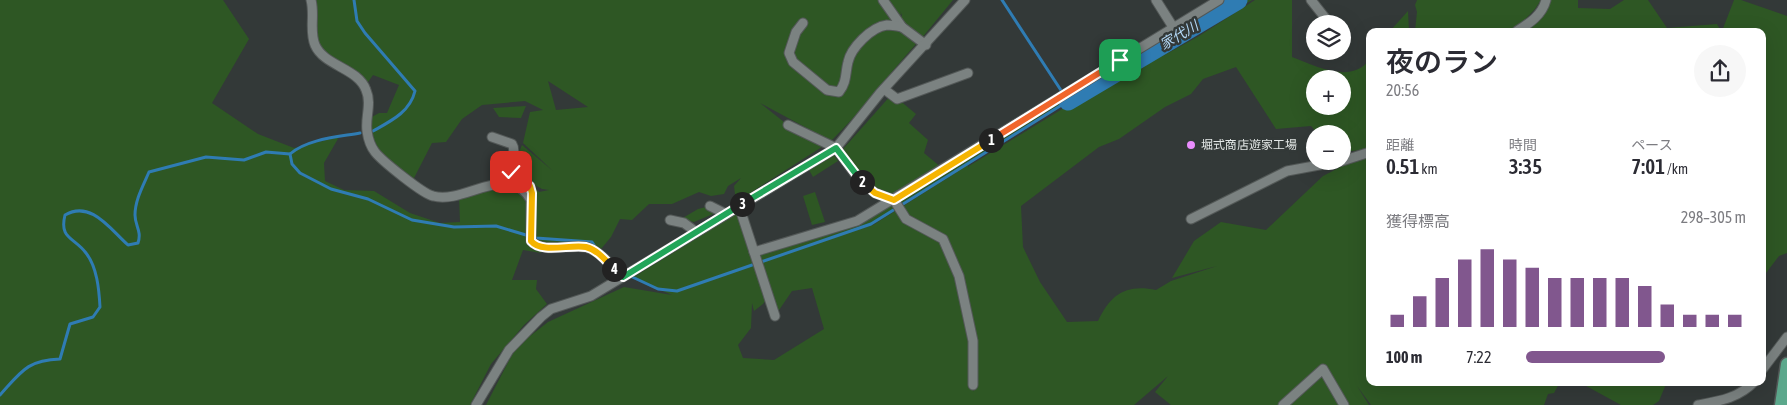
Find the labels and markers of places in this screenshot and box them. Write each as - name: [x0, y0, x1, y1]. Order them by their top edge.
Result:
- pin: [1099, 39, 1141, 81]
- pin: 1: [978, 128, 1004, 152]
- place label: 堀式商店遊家工場: [1201, 138, 1297, 152]
- marker: 堀式商店遊家工場: [1185, 139, 1197, 151]
- pin: [490, 151, 532, 193]
- pin: 2: [850, 170, 874, 194]
- pin: 3: [730, 192, 754, 216]
- pin: 4: [602, 256, 626, 282]

